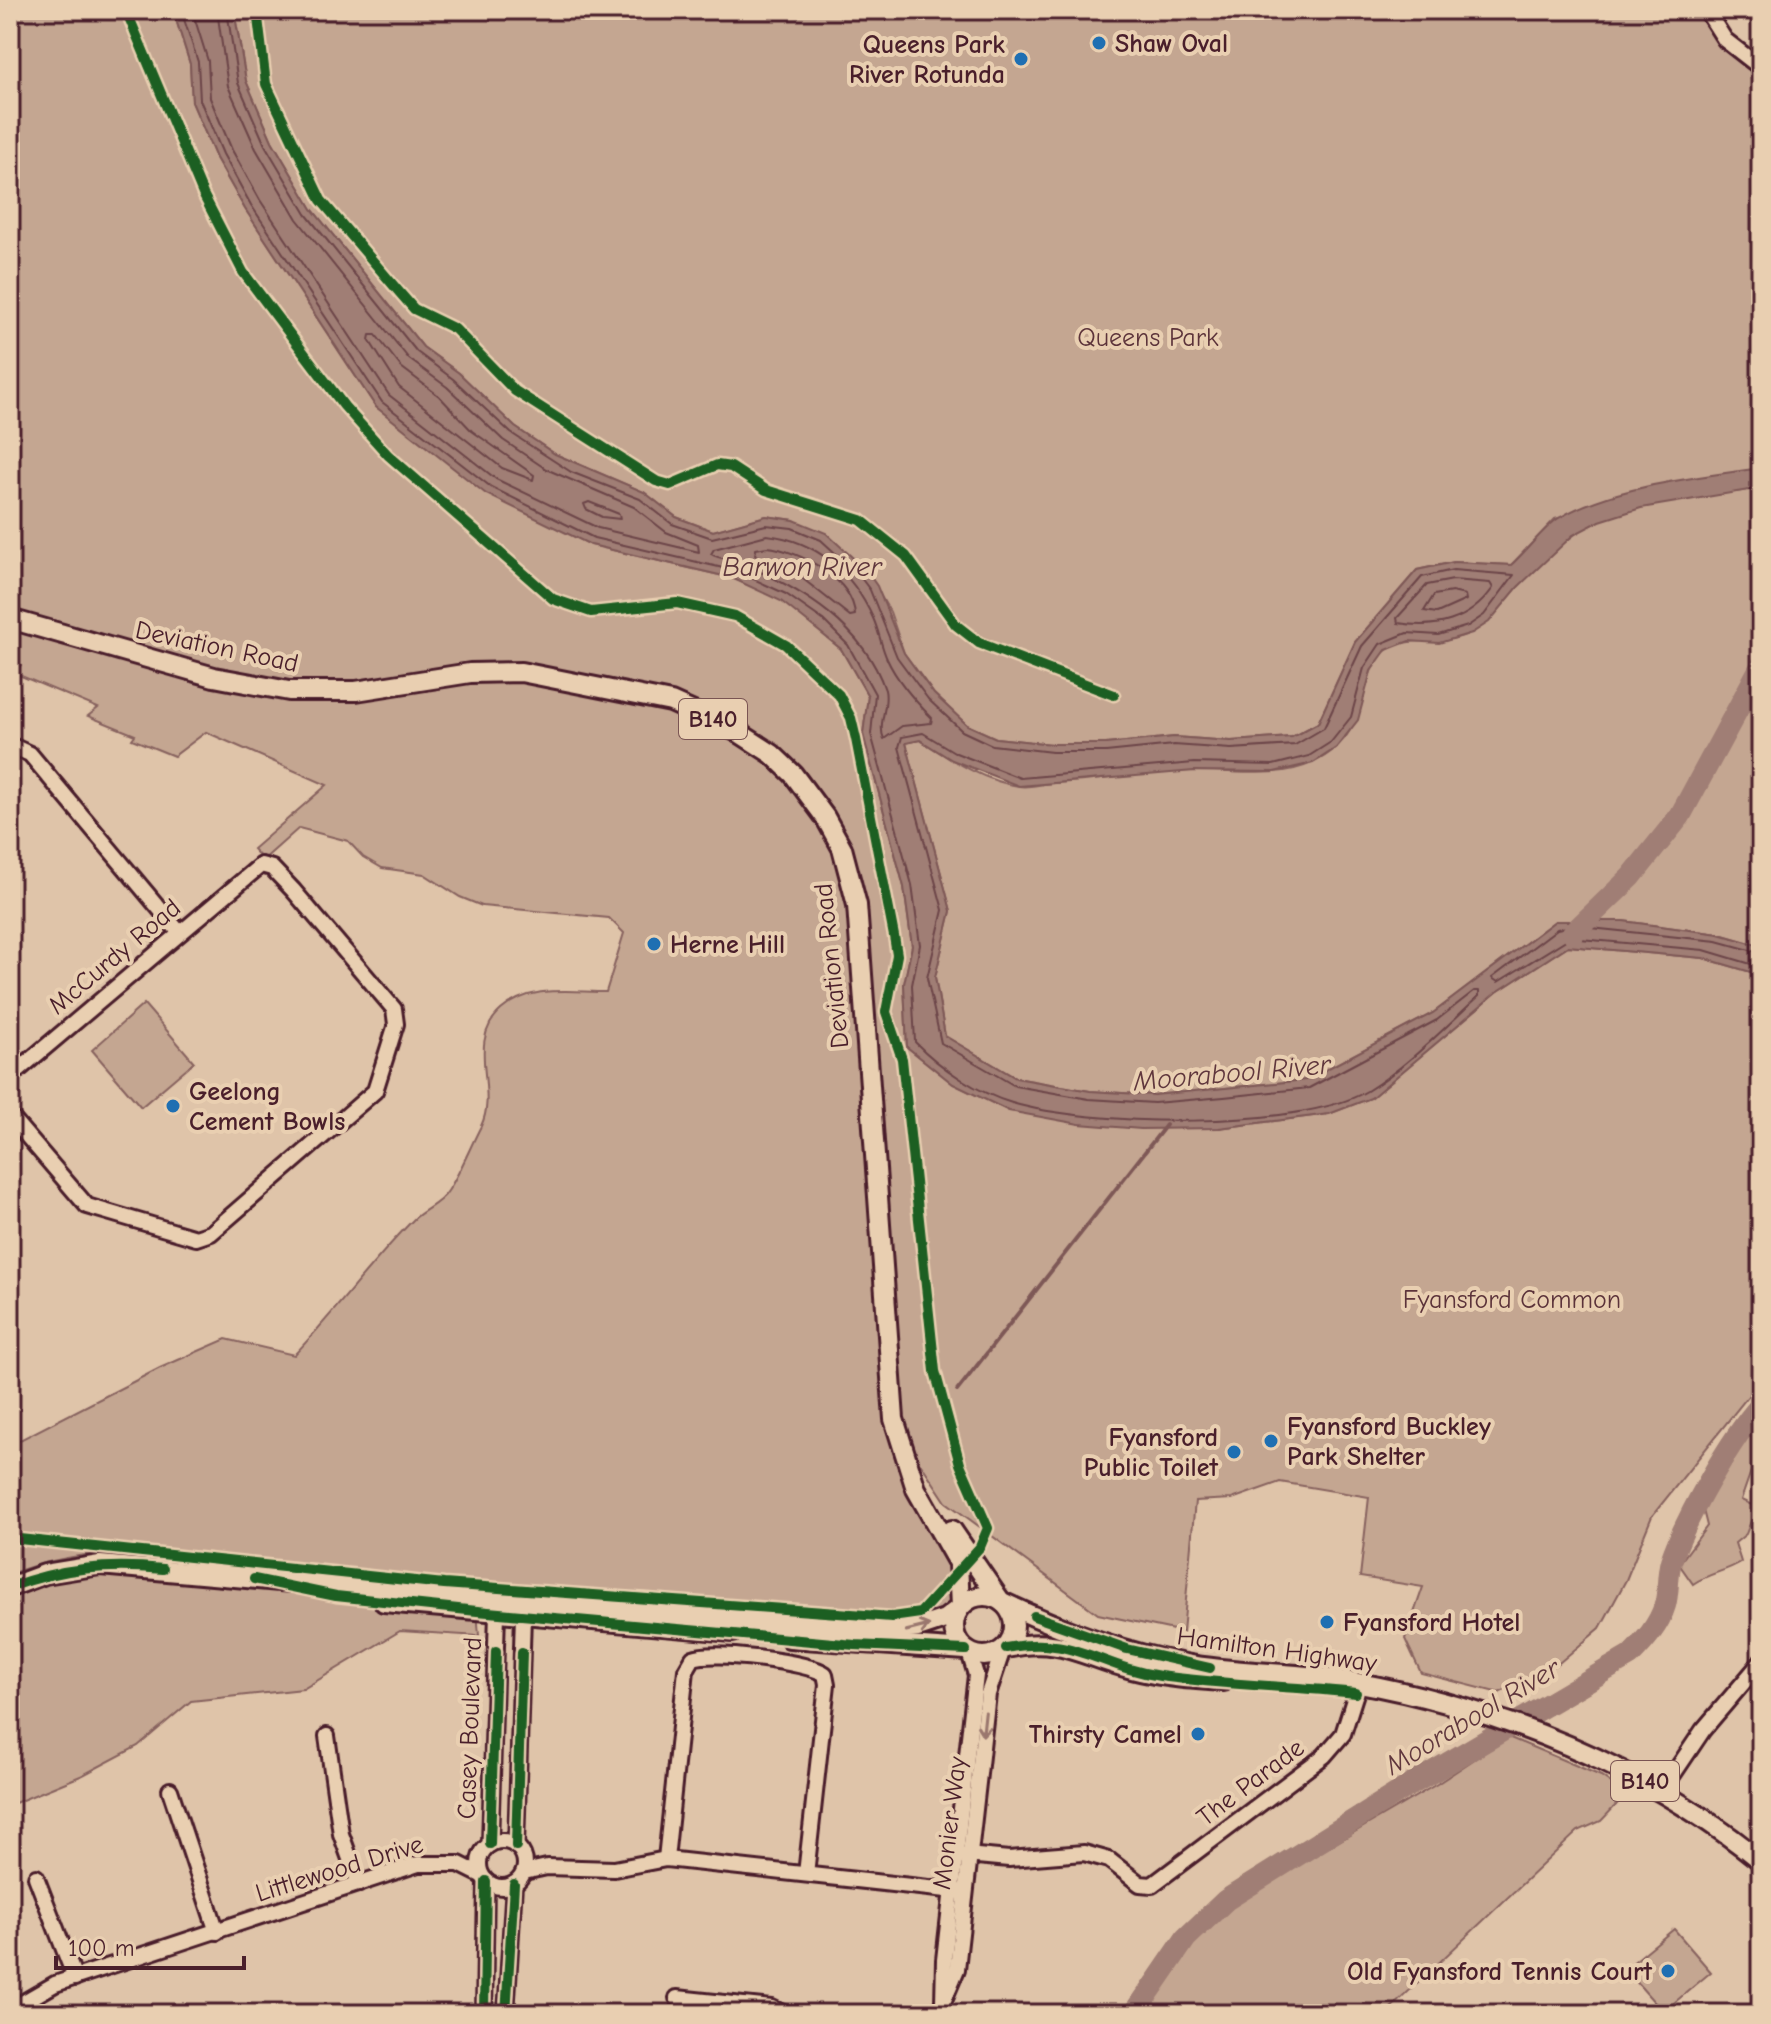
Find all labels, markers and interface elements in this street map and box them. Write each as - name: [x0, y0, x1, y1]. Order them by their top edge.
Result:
- place label: Shaw Oval: [1115, 29, 1228, 59]
- place label: Queens Park River Rotunda: [849, 30, 1005, 90]
- marker: Shaw Oval: [1090, 34, 1108, 52]
- marker: Queens Park River Rotunda: [1012, 50, 1030, 68]
- park label: Queens Park: [1077, 323, 1219, 353]
- water label: Barwon River: [722, 551, 883, 583]
- street label: Deviation Road: [133, 615, 301, 679]
- road number: B140: [679, 699, 747, 739]
- street label: Deviation Road: [808, 882, 856, 1050]
- street label: McCurdy Road: [42, 893, 187, 1021]
- place label: Herne Hill: [670, 930, 785, 960]
- marker: Herne Hill: [645, 935, 663, 953]
- water label: Moorabool River: [1131, 1048, 1334, 1098]
- place label: Geelong Cement Bowls: [189, 1077, 345, 1137]
- marker: Geelong Cement Bowls: [164, 1097, 182, 1115]
- park label: Fyansford Common: [1403, 1285, 1621, 1315]
- place label: Fyansford Buckley Park Shelter: [1287, 1412, 1491, 1472]
- place label: Fyansford Public Toilet: [1084, 1423, 1218, 1483]
- marker: Fyansford Buckley Park Shelter: [1262, 1432, 1280, 1450]
- marker: Fyansford Public Toilet: [1225, 1443, 1243, 1461]
- place label: Fyansford Hotel: [1343, 1608, 1520, 1638]
- marker: Fyansford Hotel: [1318, 1613, 1336, 1631]
- one-way arrow: [904, 1619, 930, 1634]
- street label: Hamilton Highway: [1175, 1621, 1379, 1679]
- street label: Casey Boulevard: [452, 1636, 488, 1820]
- water label: Moorabool River: [1379, 1651, 1567, 1782]
- one-way arrow: [977, 1710, 992, 1737]
- place label: Thirsty Camel: [1029, 1720, 1182, 1750]
- marker: Thirsty Camel: [1189, 1725, 1207, 1743]
- street label: The Parade: [1191, 1733, 1310, 1833]
- street label: Monier Way: [927, 1755, 973, 1891]
- road number: B140: [1611, 1761, 1679, 1801]
- street label: Littlewood Drive: [252, 1829, 427, 1909]
- scale bar: [56, 1920, 244, 1970]
- text: 100 m: [68, 1934, 135, 1962]
- place label: Old Fyansford Tennis Court: [1347, 1957, 1652, 1987]
- marker: Old Fyansford Tennis Court: [1659, 1962, 1677, 1980]

